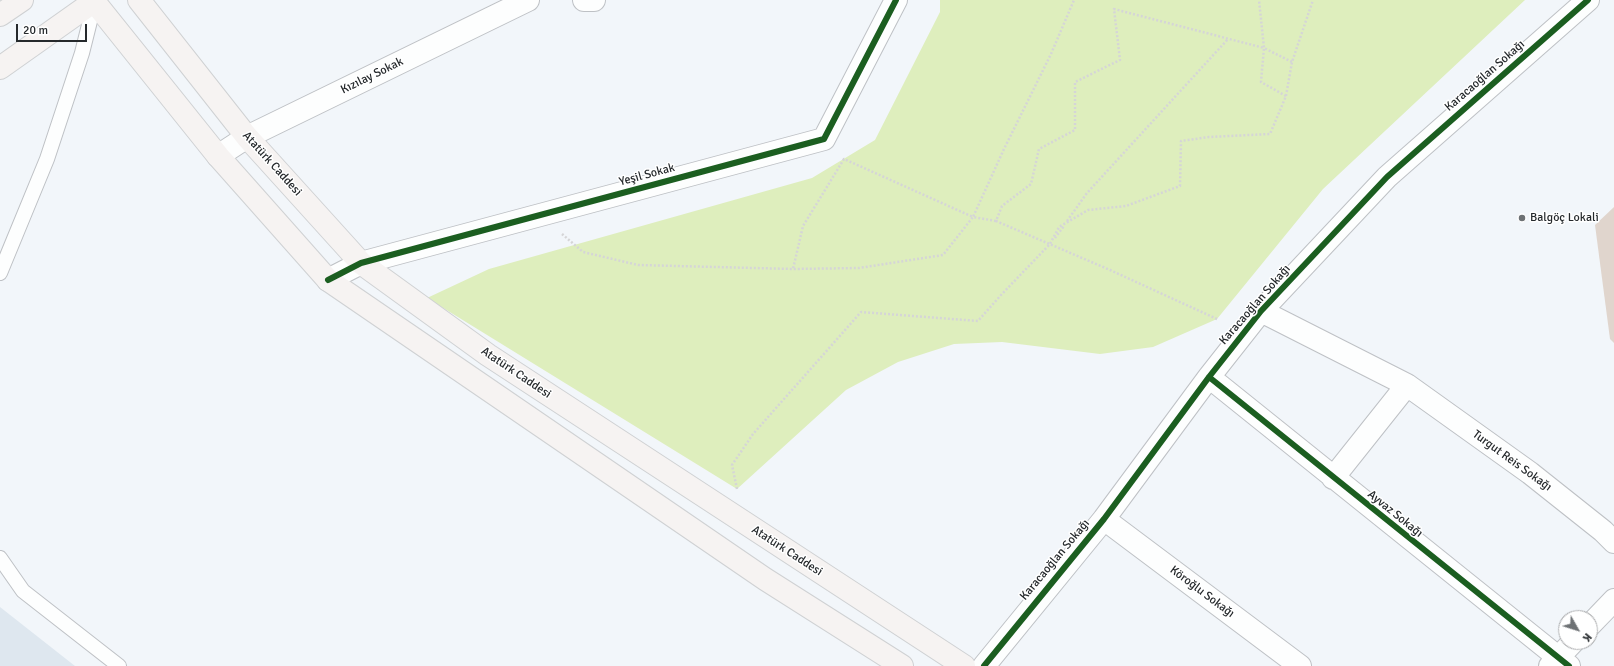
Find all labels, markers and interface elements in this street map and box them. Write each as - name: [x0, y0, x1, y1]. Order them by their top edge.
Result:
- scale bar: [18, 16, 89, 42]
- text: 20 m: [23, 23, 48, 38]
- street label: Karacaoğlan Sokağı: [1442, 37, 1528, 115]
- street label: Kızılay Sokak: [338, 55, 406, 97]
- street label: Atatürk Caddesi: [239, 129, 305, 199]
- street label: Yeşil Sokak: [618, 161, 676, 189]
- place label: Balgöç Lokali: [1530, 211, 1599, 225]
- marker: Balgöç Lokali: [1517, 213, 1527, 223]
- street label: Karacaoğlan Sokağı: [1216, 262, 1294, 348]
- street label: Atatürk Caddesi: [478, 344, 554, 402]
- street label: Turgut Reis Sokağı: [1470, 427, 1554, 495]
- street label: Ayvaz Sokağı: [1364, 487, 1426, 541]
- street label: Karacaoğlan Sokağı: [1017, 517, 1093, 603]
- street label: Atatürk Caddesi: [749, 523, 825, 579]
- street label: Köroğlu Sokağı: [1167, 563, 1237, 621]
- north arrow: [1558, 610, 1598, 650]
- text: K: [1580, 630, 1594, 644]

